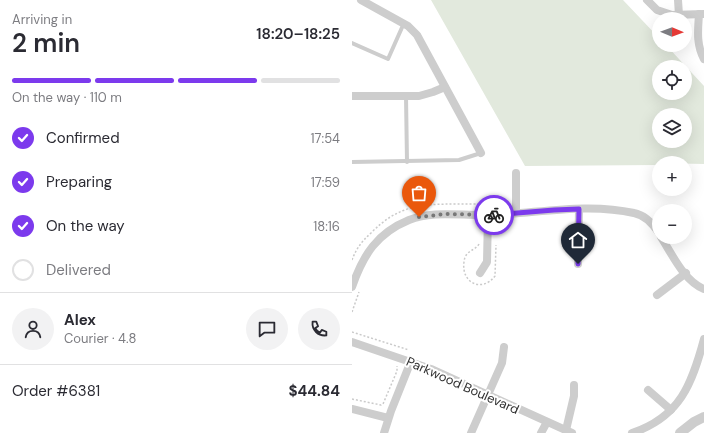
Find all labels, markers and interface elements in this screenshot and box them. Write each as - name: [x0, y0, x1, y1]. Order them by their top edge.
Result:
- text: Arriving in: [12, 11, 72, 28]
- north arrow: [652, 12, 692, 52]
- map controls: [652, 12, 692, 244]
- text: 18:20–18:25: [256, 24, 340, 44]
- text: 2 min: [12, 26, 80, 60]
- button: locate: [652, 60, 692, 100]
- text: On the way · 110 m: [12, 89, 122, 106]
- button: layers: [652, 108, 692, 148]
- icon: check: [12, 127, 34, 149]
- text: Confirmed: [46, 128, 120, 148]
- text: 17:54: [311, 130, 340, 147]
- button: +: [652, 156, 692, 196]
- icon: check: [12, 171, 34, 193]
- text: Preparing: [46, 172, 112, 192]
- text: 17:59: [311, 174, 340, 191]
- pin: [402, 176, 436, 217]
- icon: bag: [408, 182, 430, 204]
- courier: [474, 195, 514, 235]
- icon: bike: [483, 204, 505, 226]
- button: −: [652, 204, 692, 244]
- icon: check: [12, 215, 34, 237]
- text: On the way: [46, 216, 125, 236]
- text: 18:16: [313, 218, 340, 235]
- pin: [561, 223, 595, 264]
- icon: home: [567, 229, 589, 251]
- text: Delivered: [46, 260, 111, 280]
- button: person: [12, 308, 54, 350]
- button: chat: [246, 308, 288, 350]
- button: phone: [298, 308, 340, 350]
- text: Alex: [64, 310, 96, 330]
- text: Courier · 4.8: [64, 330, 136, 347]
- street label: Parkwood Boulevard: [404, 353, 522, 418]
- text: Order #6381: [12, 381, 100, 401]
- text: $44.84: [288, 381, 340, 401]

